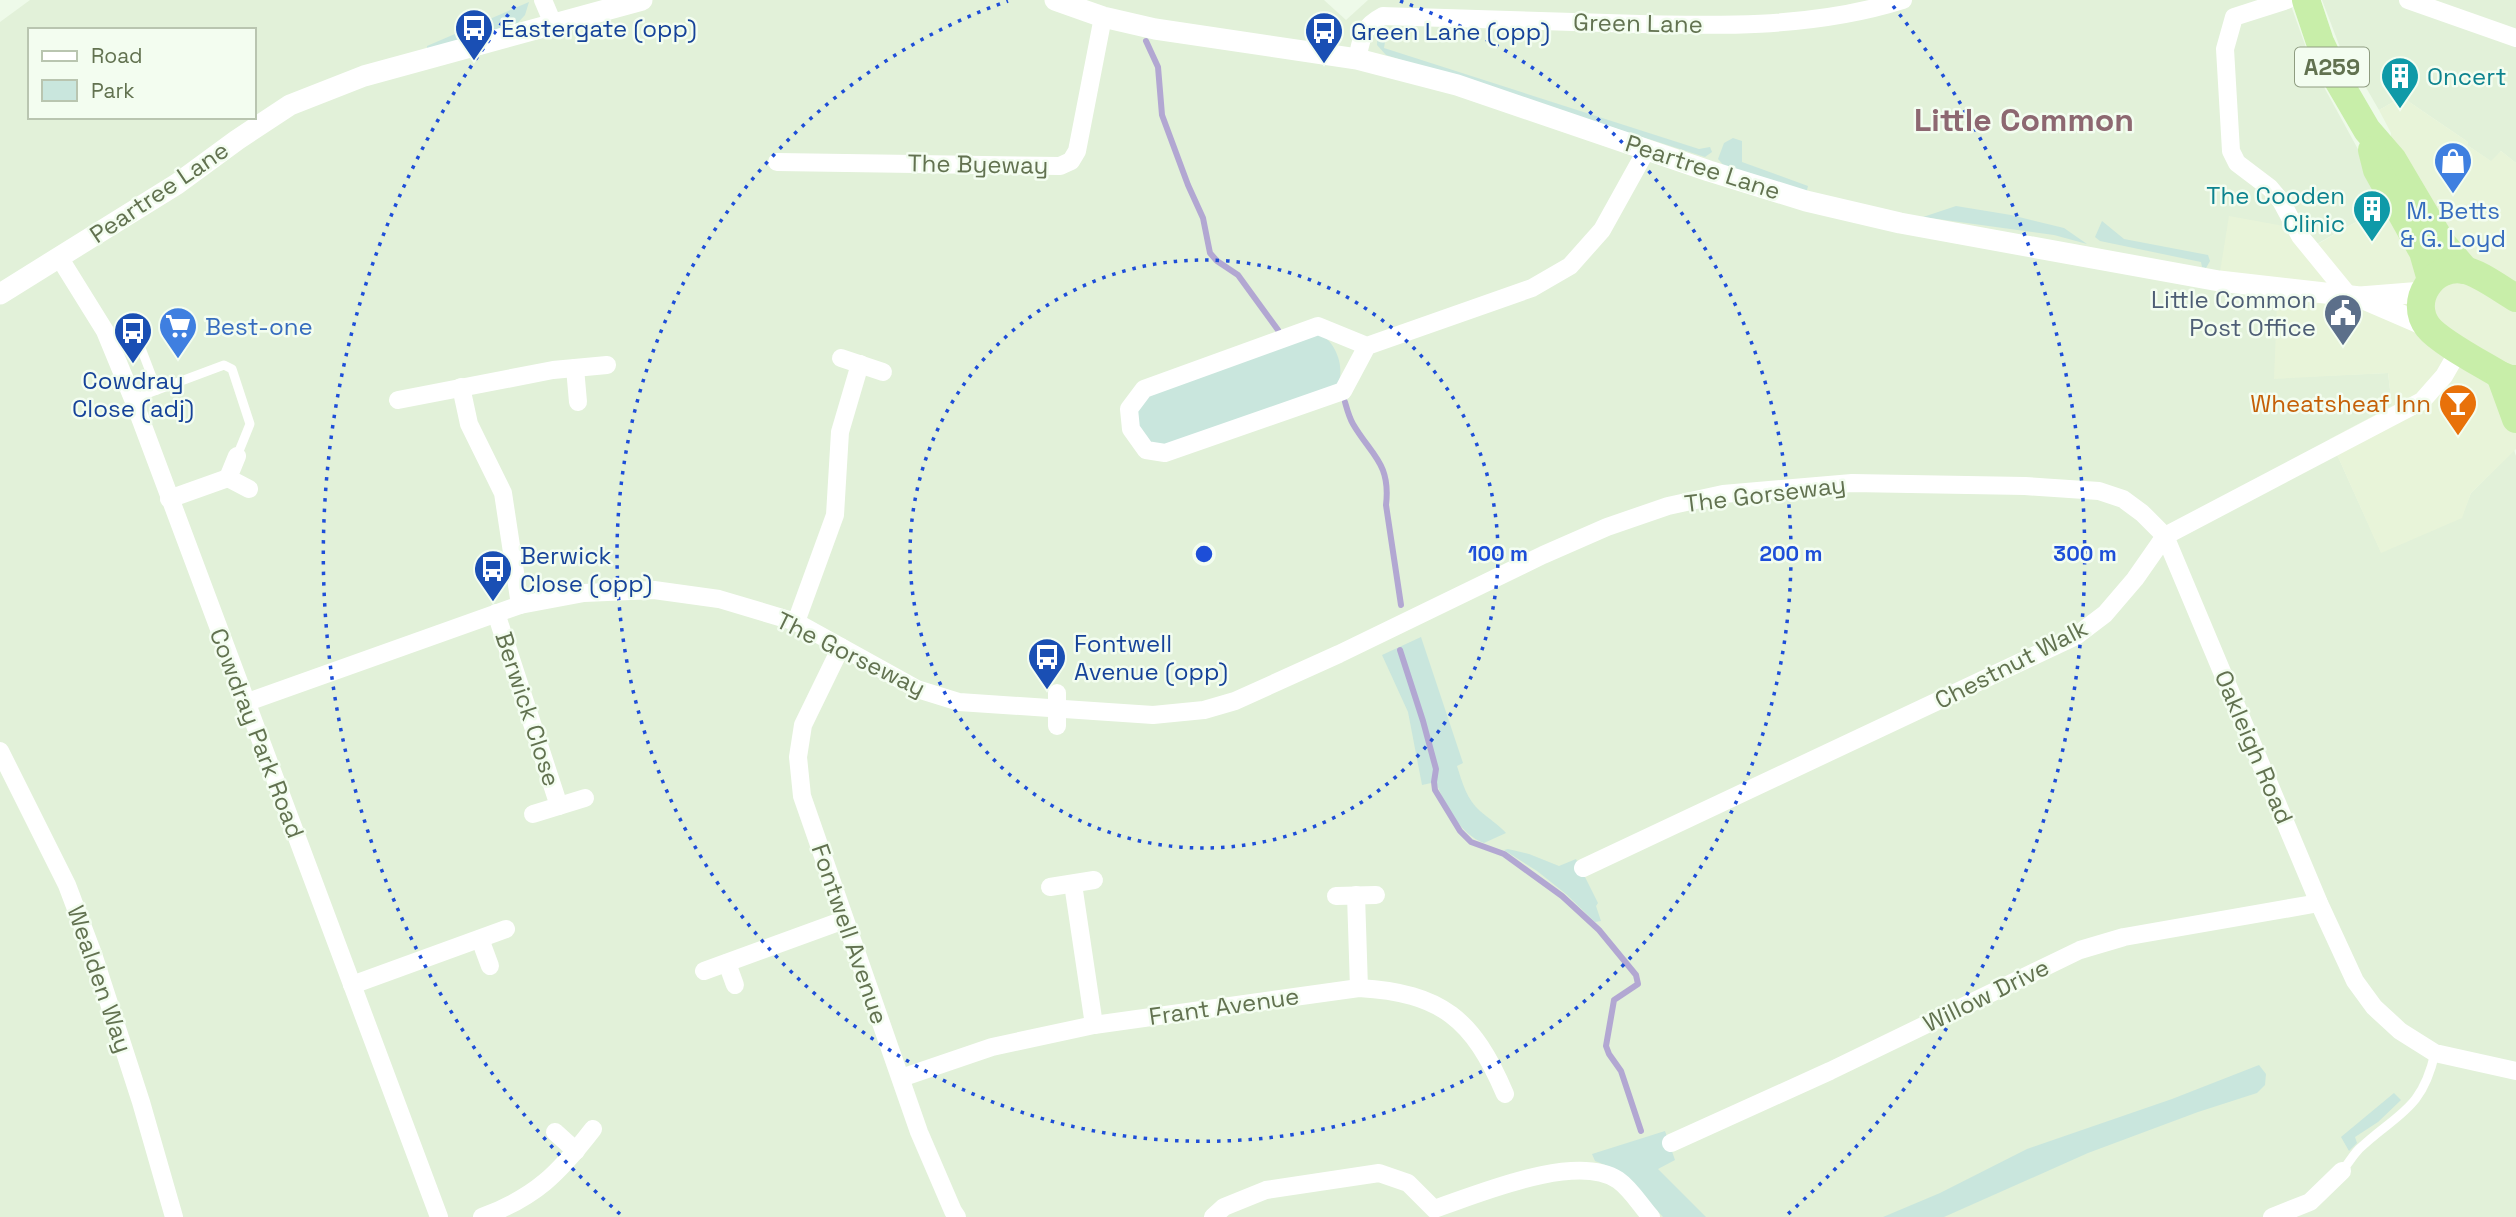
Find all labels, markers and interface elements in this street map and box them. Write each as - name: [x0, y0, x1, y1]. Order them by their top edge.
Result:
- street label: Green Lane: [1573, 6, 1703, 40]
- bus stop icon: Eastergate (opp): [453, 7, 495, 62]
- bus stop icon: Green Lane (opp): [1303, 10, 1345, 65]
- place label: Eastergate (opp): [501, 13, 697, 44]
- place label: Green Lane (opp): [1351, 16, 1550, 47]
- legend: [28, 28, 256, 119]
- text: Road: [91, 42, 143, 69]
- road number: A259: [2295, 48, 2369, 86]
- building icon: Oncert: [2379, 55, 2421, 110]
- place label: Oncert: [2427, 61, 2506, 92]
- text: Park: [91, 77, 135, 104]
- district label: Little Common: [1914, 100, 2134, 140]
- street label: Peartree Lane: [1622, 127, 1784, 207]
- street label: Peartree Lane: [84, 134, 234, 250]
- shop icon: M. Betts & G. Loyd: [2432, 140, 2474, 195]
- street label: The Byeway: [907, 147, 1049, 181]
- place label: The Cooden Clinic: [2206, 180, 2345, 239]
- building icon: The Cooden Clinic: [2351, 188, 2393, 243]
- place label: M. Betts & G. Loyd: [2400, 195, 2506, 254]
- place label: Little Common Post Office: [2151, 284, 2316, 343]
- public building icon: Little Common Post Office: [2322, 292, 2364, 347]
- supermarket icon: Best-one: [157, 305, 199, 360]
- bus stop icon: Cowdray Close (adj): [112, 310, 154, 365]
- place label: Best-one: [205, 311, 313, 342]
- place label: Cowdray Close (adj): [72, 365, 194, 424]
- bar icon: Wheatsheaf Inn: [2437, 382, 2479, 437]
- place label: Wheatsheaf Inn: [2250, 388, 2431, 419]
- street label: The Gorseway: [1682, 469, 1848, 519]
- place label: Berwick Close (opp): [520, 540, 652, 599]
- text: 100 m: [1468, 540, 1528, 567]
- text: 200 m: [1760, 540, 1822, 567]
- text: 300 m: [2053, 540, 2117, 567]
- centre of rings: [1192, 542, 1216, 566]
- bus stop icon: Berwick Close (opp): [472, 548, 514, 603]
- street label: The Gorseway: [771, 604, 931, 704]
- street label: Chestnut Walk: [1929, 612, 2093, 716]
- street label: Cowdray Park Road: [203, 624, 311, 842]
- street label: Berwick Close: [488, 628, 568, 790]
- place label: Fontwell Avenue (opp): [1074, 628, 1228, 687]
- bus stop icon: Fontwell Avenue (opp): [1026, 636, 1068, 691]
- street label: Oakleigh Road: [2208, 665, 2300, 829]
- street label: Fontwell Avenue: [805, 840, 895, 1028]
- street label: Wealden Way: [60, 901, 140, 1057]
- street label: Willow Drive: [1918, 951, 2054, 1039]
- street label: Frant Avenue: [1147, 980, 1301, 1032]

